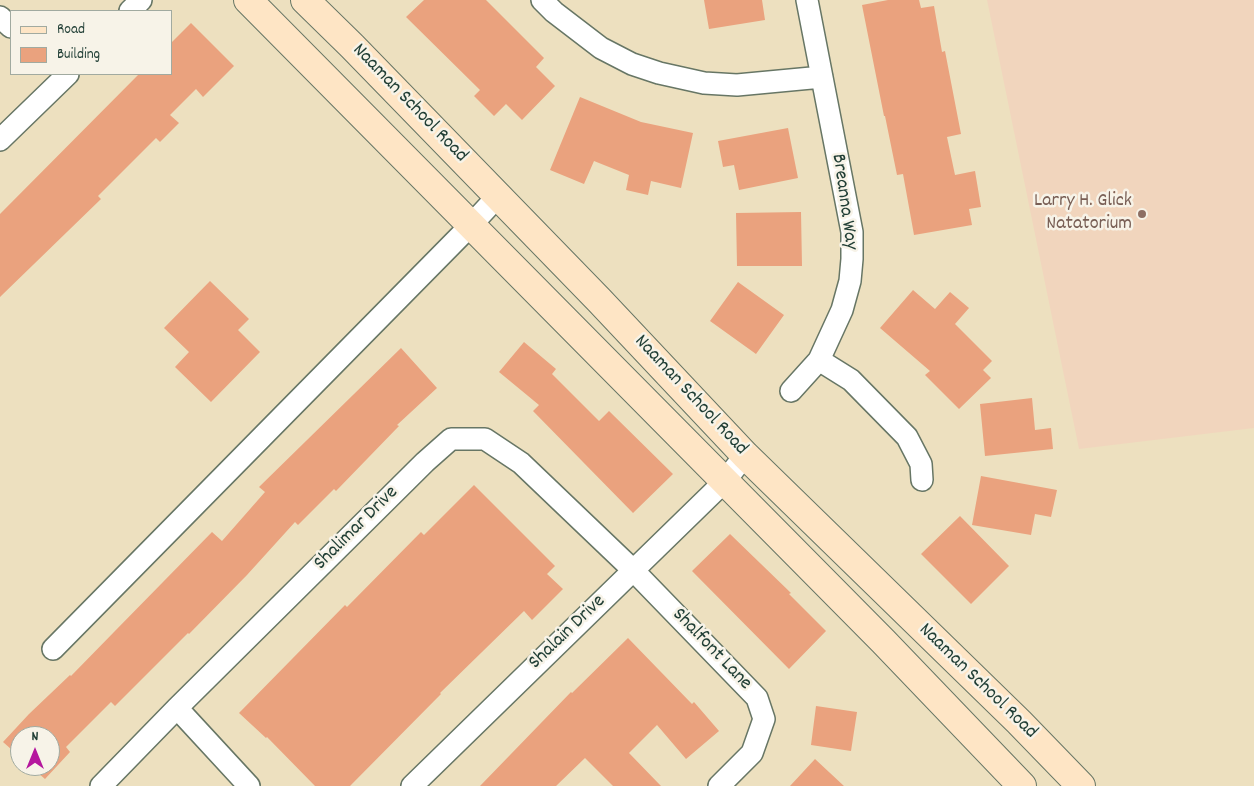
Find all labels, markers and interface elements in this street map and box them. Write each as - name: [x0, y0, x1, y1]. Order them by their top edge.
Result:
- legend: [10, 10, 172, 75]
- text: Road: [57, 19, 85, 41]
- street label: Naaman School Road: [346, 40, 472, 168]
- text: Building: [57, 44, 100, 66]
- street label: Breanna Way: [824, 153, 862, 251]
- place label: Larry H. Glick Natatorium: [1034, 190, 1132, 237]
- marker: Larry H. Glick Natatorium: [1136, 208, 1148, 220]
- street label: Naaman School Road: [628, 331, 752, 461]
- street label: Shalimar Drive: [310, 482, 404, 576]
- street label: Shalain Drive: [525, 590, 611, 676]
- street label: Shalfont Lane: [666, 604, 756, 696]
- street label: Naaman School Road: [913, 619, 1041, 745]
- north arrow: [10, 726, 60, 776]
- text: N: [32, 727, 38, 747]

